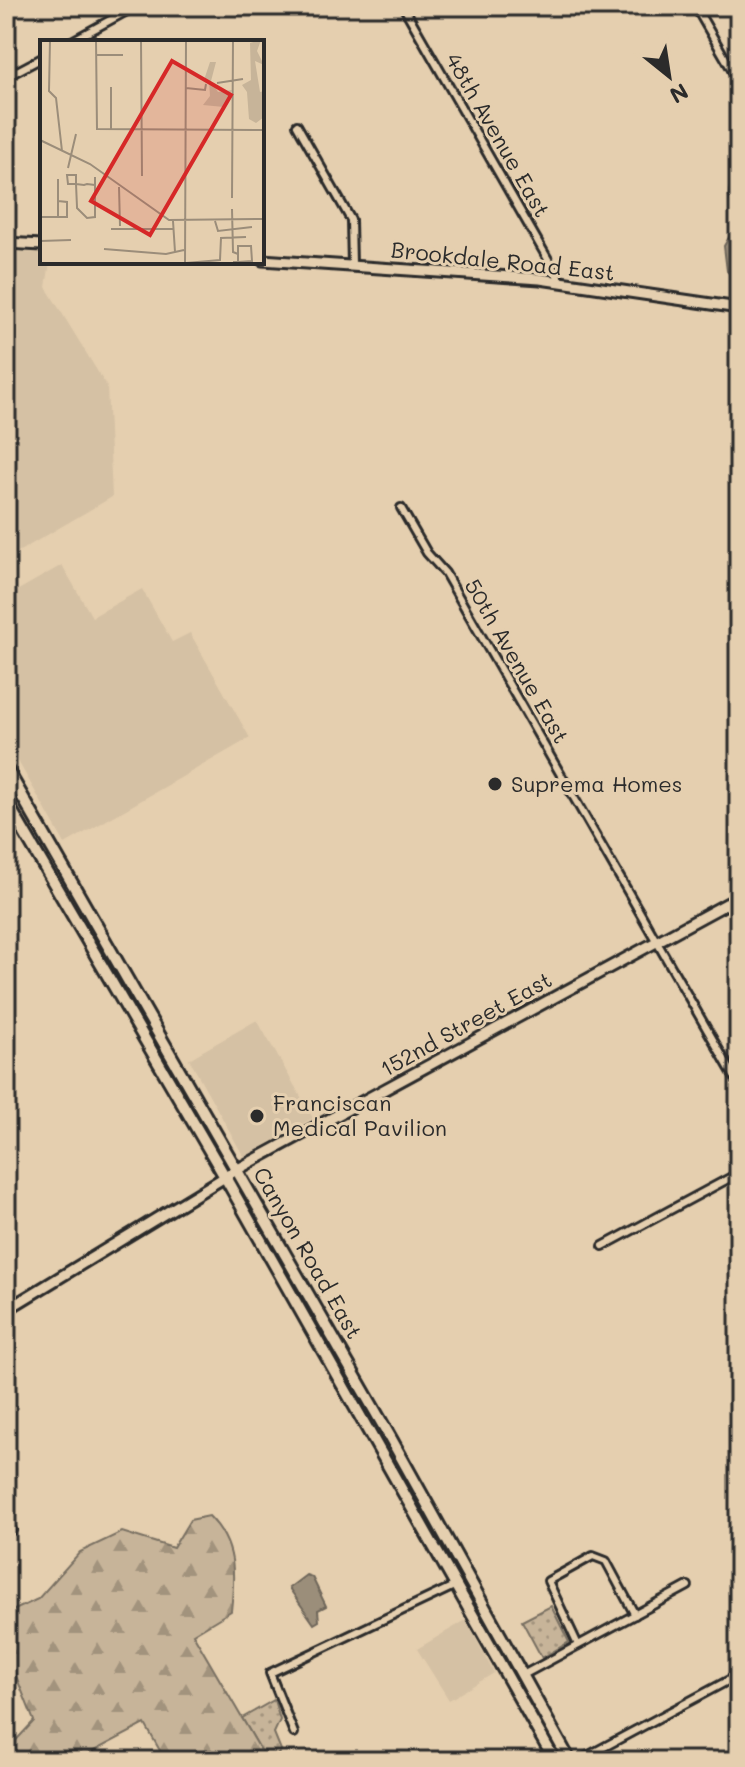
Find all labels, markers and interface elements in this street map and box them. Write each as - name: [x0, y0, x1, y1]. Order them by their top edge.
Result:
- north arrow: [629, 36, 709, 116]
- inset map: [40, 40, 264, 264]
- street label: 48th Avenue East: [440, 47, 557, 222]
- text: N: [665, 77, 694, 110]
- street label: Brookdale Road East: [390, 234, 616, 287]
- street label: 50th Avenue East: [459, 573, 576, 748]
- place label: Suprema Homes: [511, 769, 683, 798]
- marker: Suprema Homes: [486, 775, 504, 793]
- street label: 152nd Street East: [375, 964, 557, 1083]
- place label: Franciscan Medical Pavilion: [273, 1088, 447, 1142]
- marker: Franciscan Medical Pavilion: [248, 1107, 266, 1125]
- street label: Canyon Road East: [247, 1162, 369, 1344]

